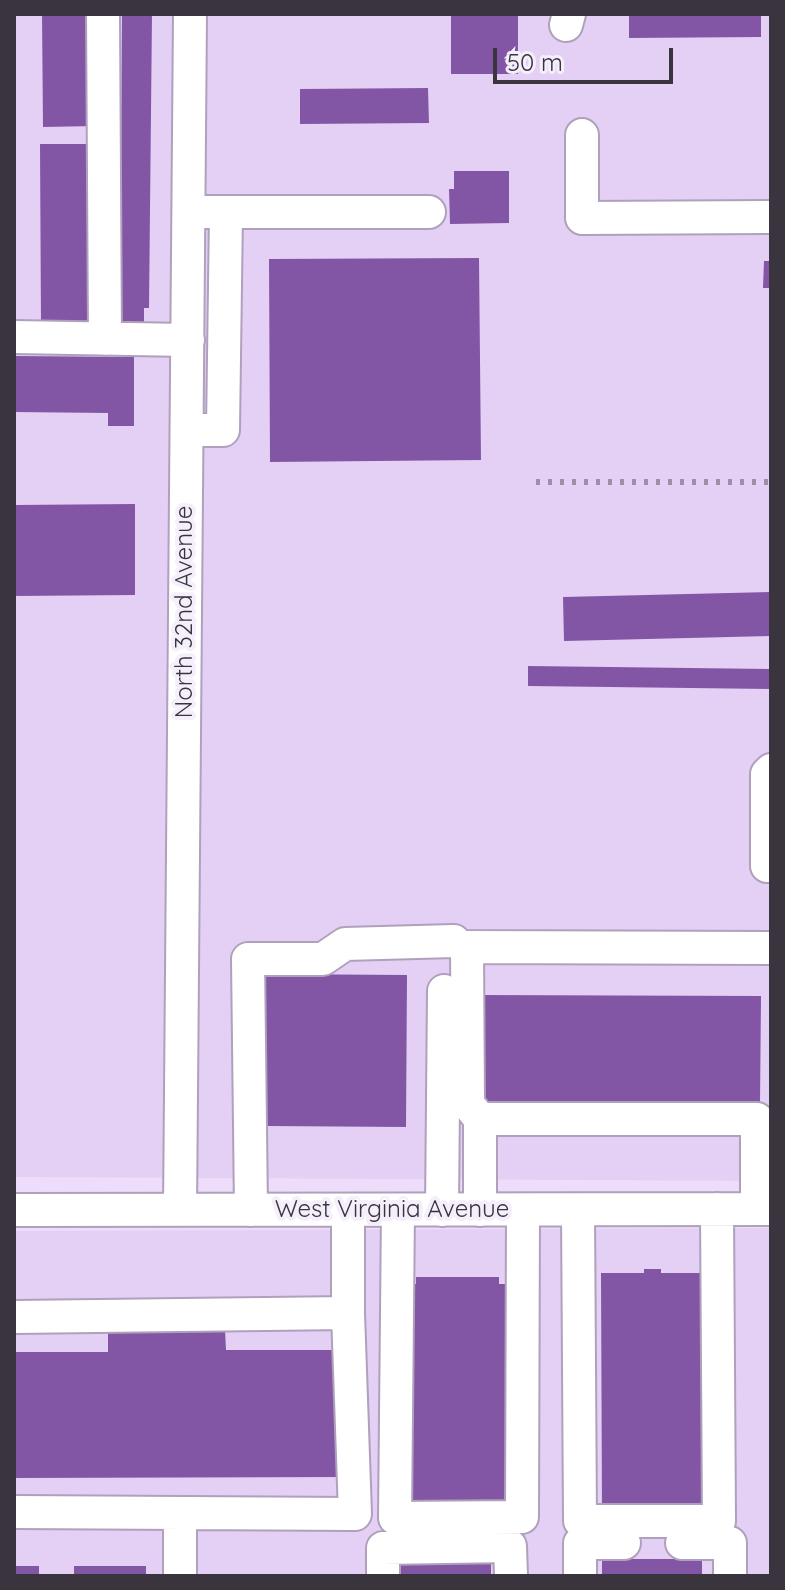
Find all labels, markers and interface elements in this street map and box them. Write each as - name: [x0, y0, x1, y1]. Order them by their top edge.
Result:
- scale bar: [497, 32, 677, 82]
- text: 50 m: [507, 47, 563, 77]
- street label: North 32nd Avenue: [171, 506, 199, 718]
- street label: West Virginia Avenue: [275, 1196, 509, 1224]

